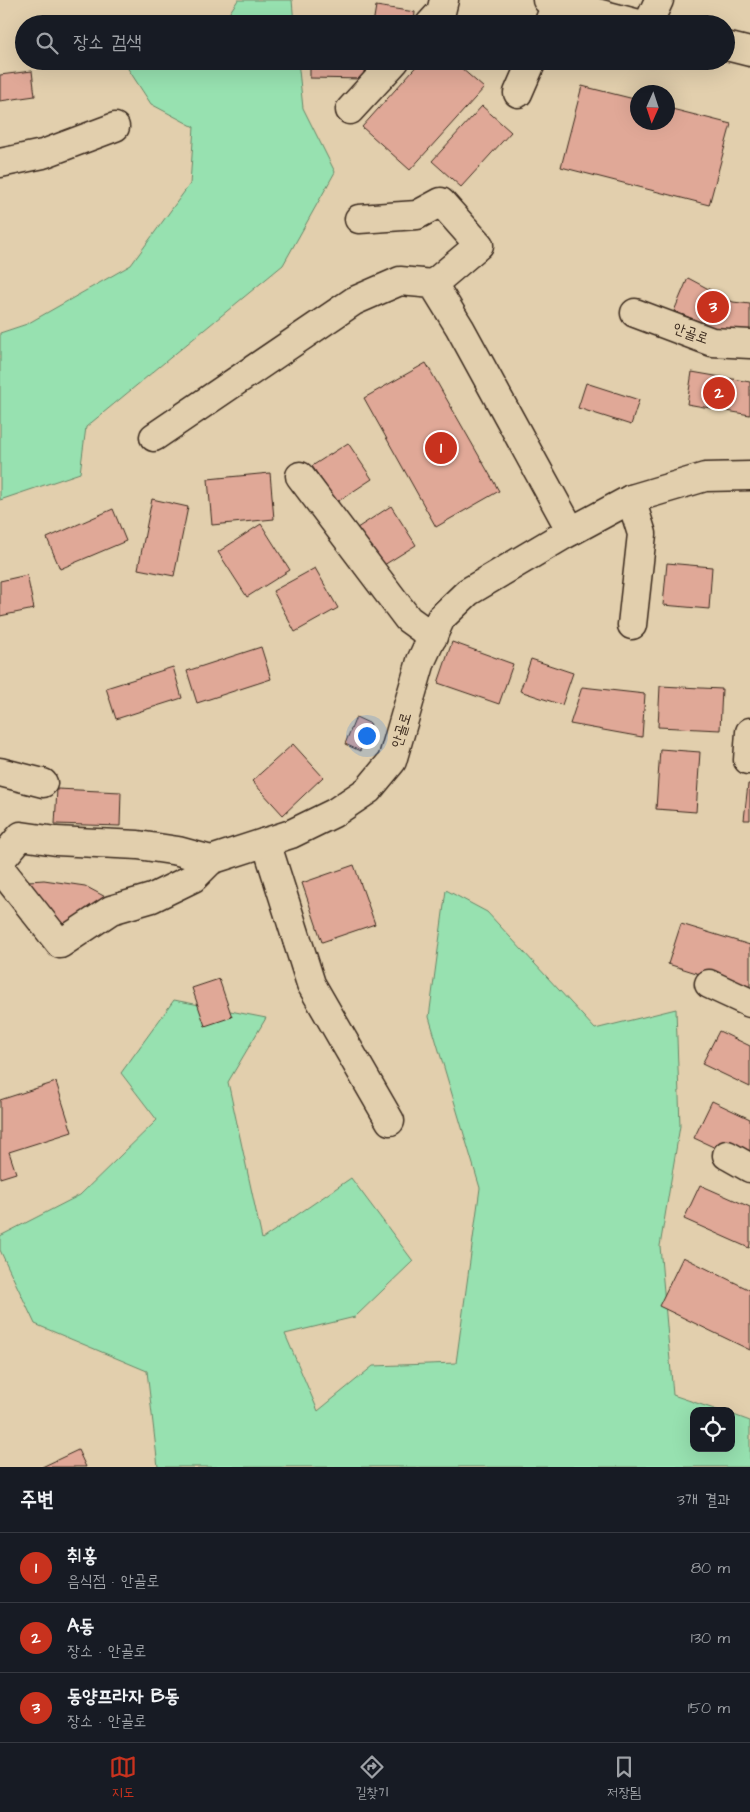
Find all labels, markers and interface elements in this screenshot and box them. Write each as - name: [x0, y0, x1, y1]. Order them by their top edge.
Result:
- search box: [15, 15, 735, 70]
- icon: search: [33, 29, 61, 57]
- text: 장소 검색: [73, 29, 142, 56]
- north arrow: [630, 85, 675, 130]
- pin: 3: [697, 288, 729, 326]
- street label: 안골로: [670, 318, 711, 349]
- pin: 2: [703, 374, 735, 412]
- pin: 1: [425, 429, 457, 467]
- street label: 안골로: [386, 710, 417, 751]
- your location: [354, 723, 380, 749]
- map controls: [690, 1407, 735, 1452]
- button: locate: [690, 1407, 735, 1452]
- text: 주변: [20, 1485, 54, 1514]
- text: 3개 결과: [677, 1489, 730, 1511]
- text: 취홍: [67, 1543, 98, 1570]
- text: 1: [35, 1557, 37, 1579]
- text: 80 m: [691, 1557, 730, 1579]
- text: 음식점 · 안골로: [67, 1570, 159, 1592]
- text: A동: [67, 1613, 94, 1640]
- text: 2: [31, 1627, 41, 1649]
- text: 130 m: [691, 1627, 730, 1649]
- text: 장소 · 안골로: [67, 1640, 146, 1662]
- text: 동양프라자 B동: [67, 1683, 180, 1710]
- text: 3: [32, 1697, 40, 1719]
- text: 150 m: [688, 1697, 730, 1719]
- text: 장소 · 안골로: [67, 1710, 146, 1732]
- tab: 지도: [109, 1753, 137, 1803]
- tab: 길찾기: [355, 1753, 389, 1803]
- tab: 저장됨: [607, 1753, 641, 1803]

